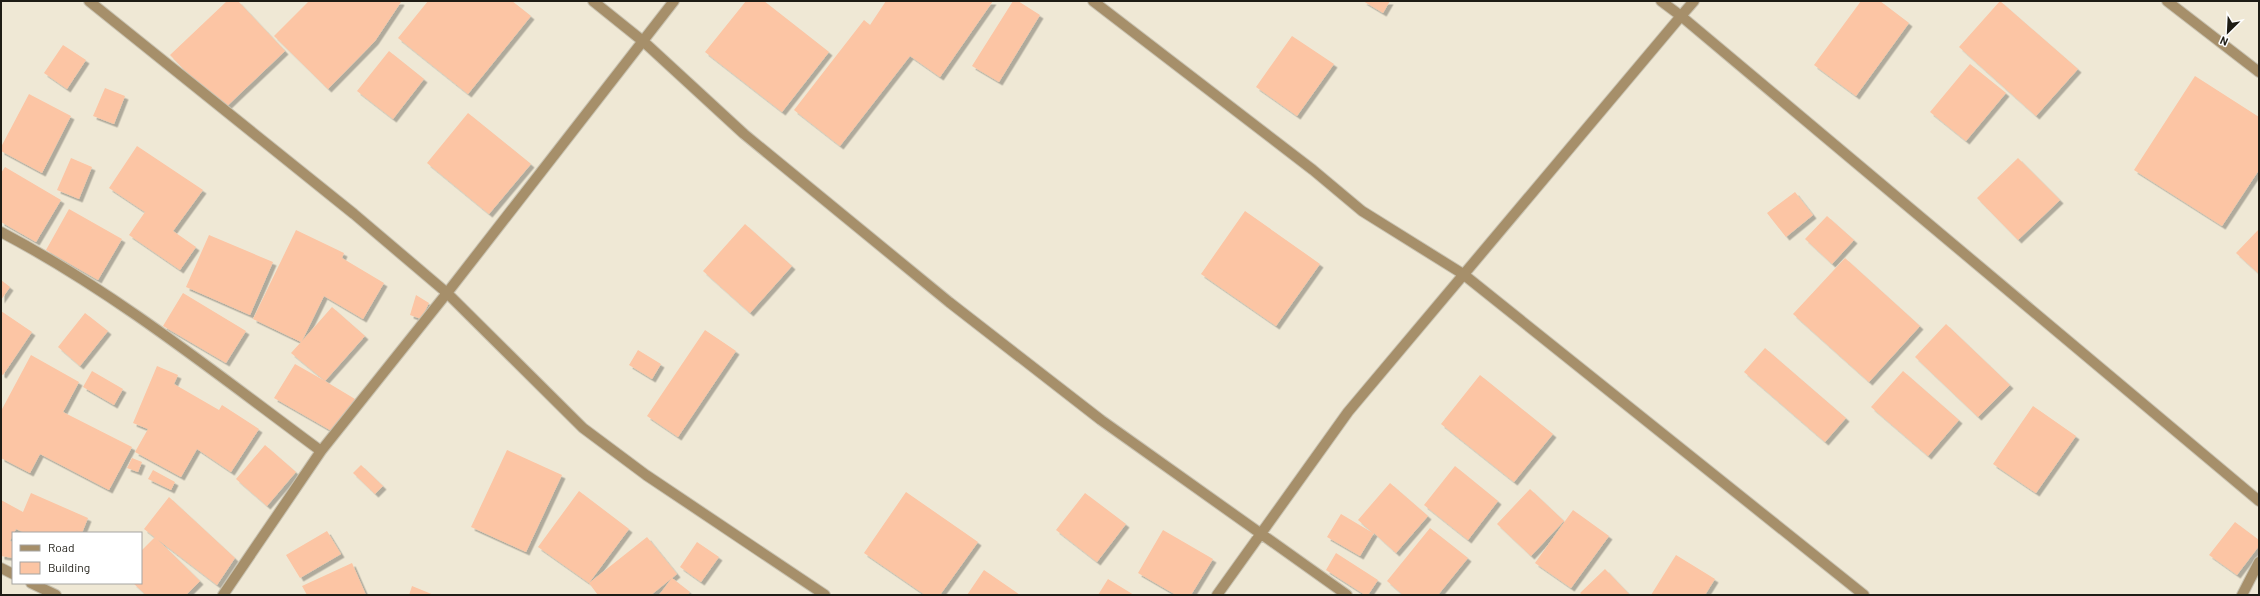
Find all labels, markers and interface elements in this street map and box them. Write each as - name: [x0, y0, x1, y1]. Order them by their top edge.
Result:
- north arrow: [2208, 12, 2248, 52]
- text: N: [2218, 34, 2230, 49]
- legend: [12, 532, 142, 584]
- text: Road: [48, 540, 75, 554]
- text: Building: [48, 560, 90, 574]

